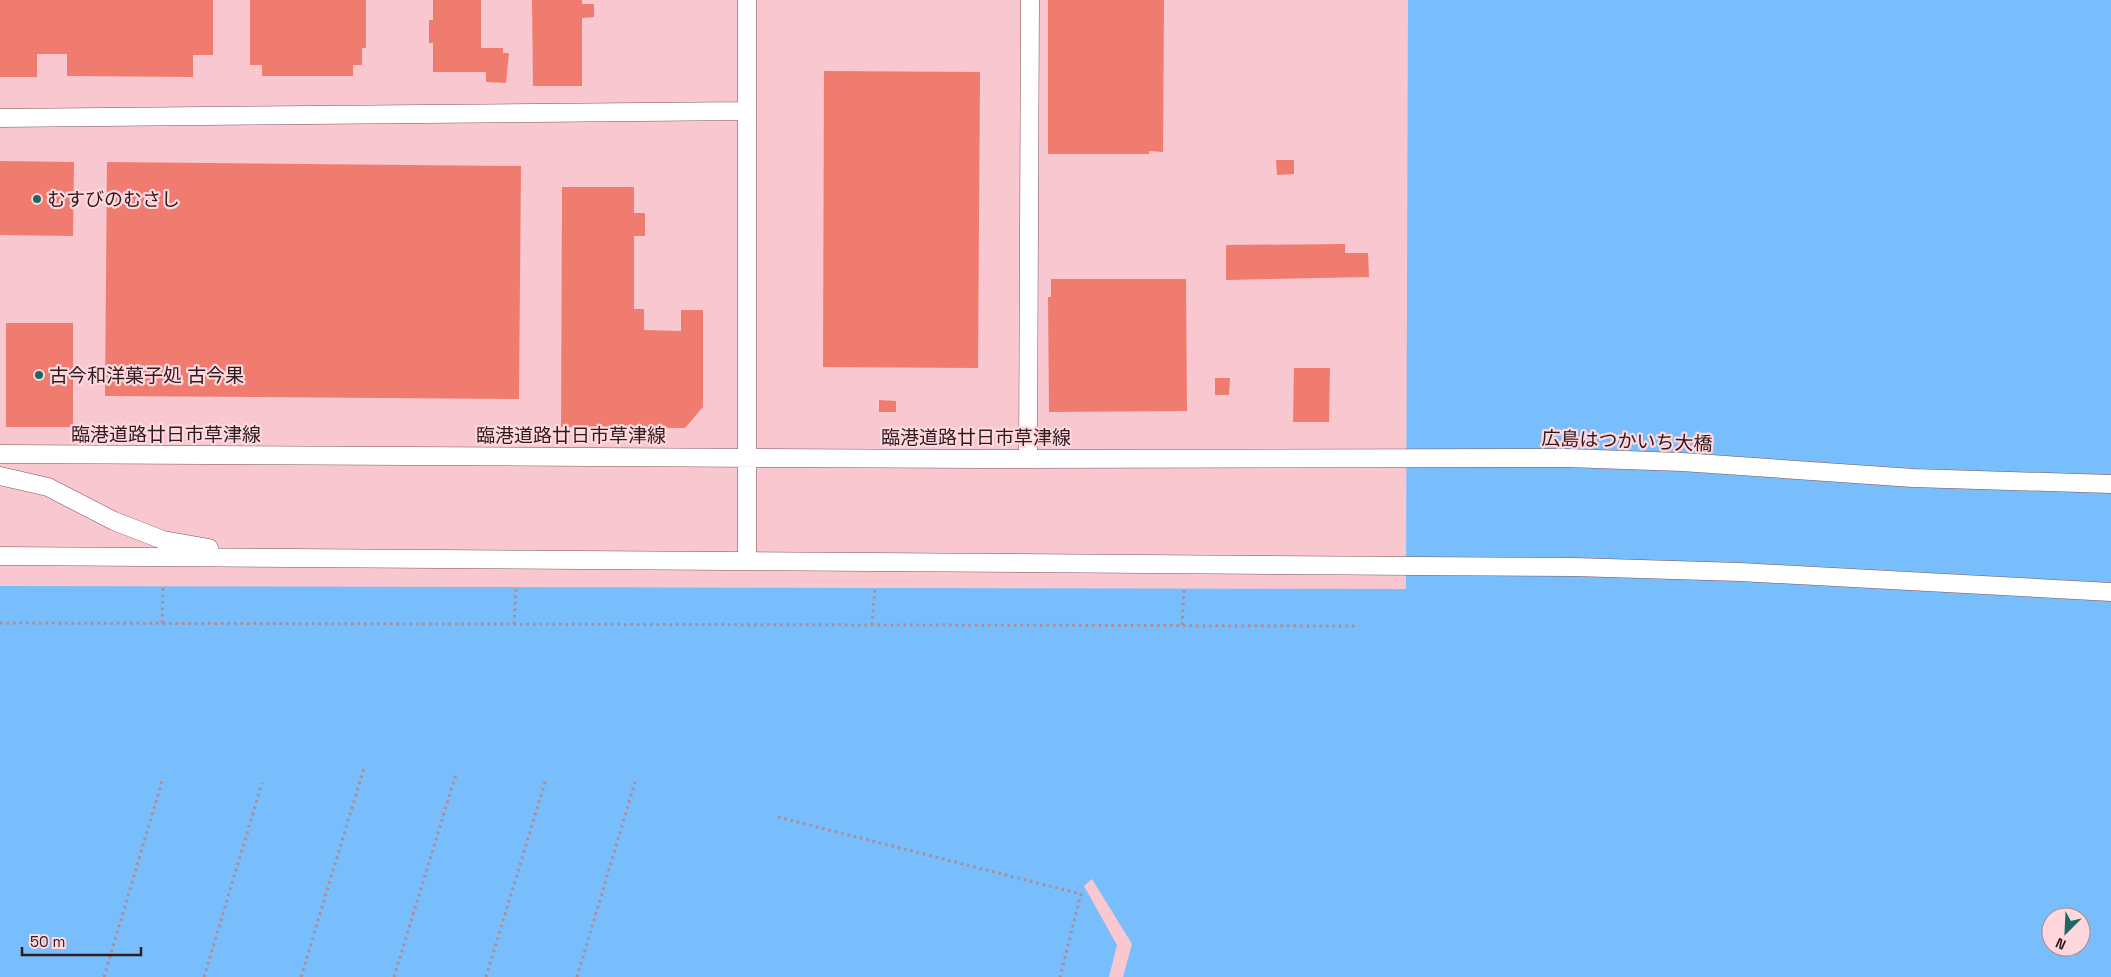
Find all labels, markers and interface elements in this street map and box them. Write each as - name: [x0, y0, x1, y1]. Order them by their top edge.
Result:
- place label: むすびのむさし: [47, 187, 180, 212]
- marker: むすびのむさし: [31, 193, 43, 205]
- place label: 古今和洋菓子処 古今果: [49, 363, 244, 388]
- marker: 古今和洋菓子処 古今果: [33, 369, 45, 381]
- street label: 臨港道路廿日市草津線: [71, 422, 261, 447]
- street label: 臨港道路廿日市草津線: [476, 423, 666, 448]
- street label: 臨港道路廿日市草津線: [881, 425, 1071, 450]
- street label: 広島はつかいち大橋: [1541, 426, 1713, 456]
- north arrow: [2041, 907, 2091, 957]
- scale bar: [22, 924, 141, 956]
- text: 50 m: [30, 932, 65, 951]
- text: N: [2053, 934, 2069, 954]

